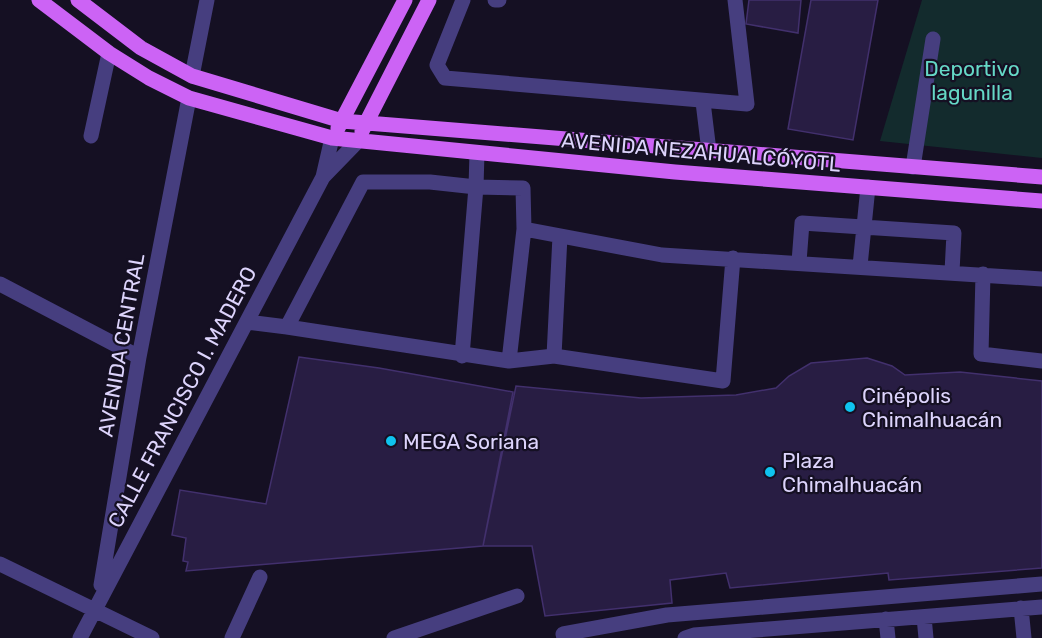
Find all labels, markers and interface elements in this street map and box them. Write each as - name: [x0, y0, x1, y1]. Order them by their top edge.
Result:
- park label: Deportivo lagunilla: [924, 56, 1020, 105]
- street label: AVENIDA NEZAHUALCÓYOTL: [560, 127, 842, 177]
- street label: AVENIDA CENTRAL: [93, 251, 149, 439]
- street label: CALLE FRANCISCO I. MADERO: [102, 262, 262, 532]
- place label: Cinépolis Chimalhuacán: [862, 383, 1002, 432]
- marker: Cinépolis Chimalhuacán: [843, 400, 857, 414]
- place label: MEGA Soriana: [403, 429, 539, 454]
- marker: MEGA Soriana: [384, 434, 398, 448]
- place label: Plaza Chimalhuacán: [782, 448, 922, 497]
- marker: Plaza Chimalhuacán: [763, 465, 777, 479]

